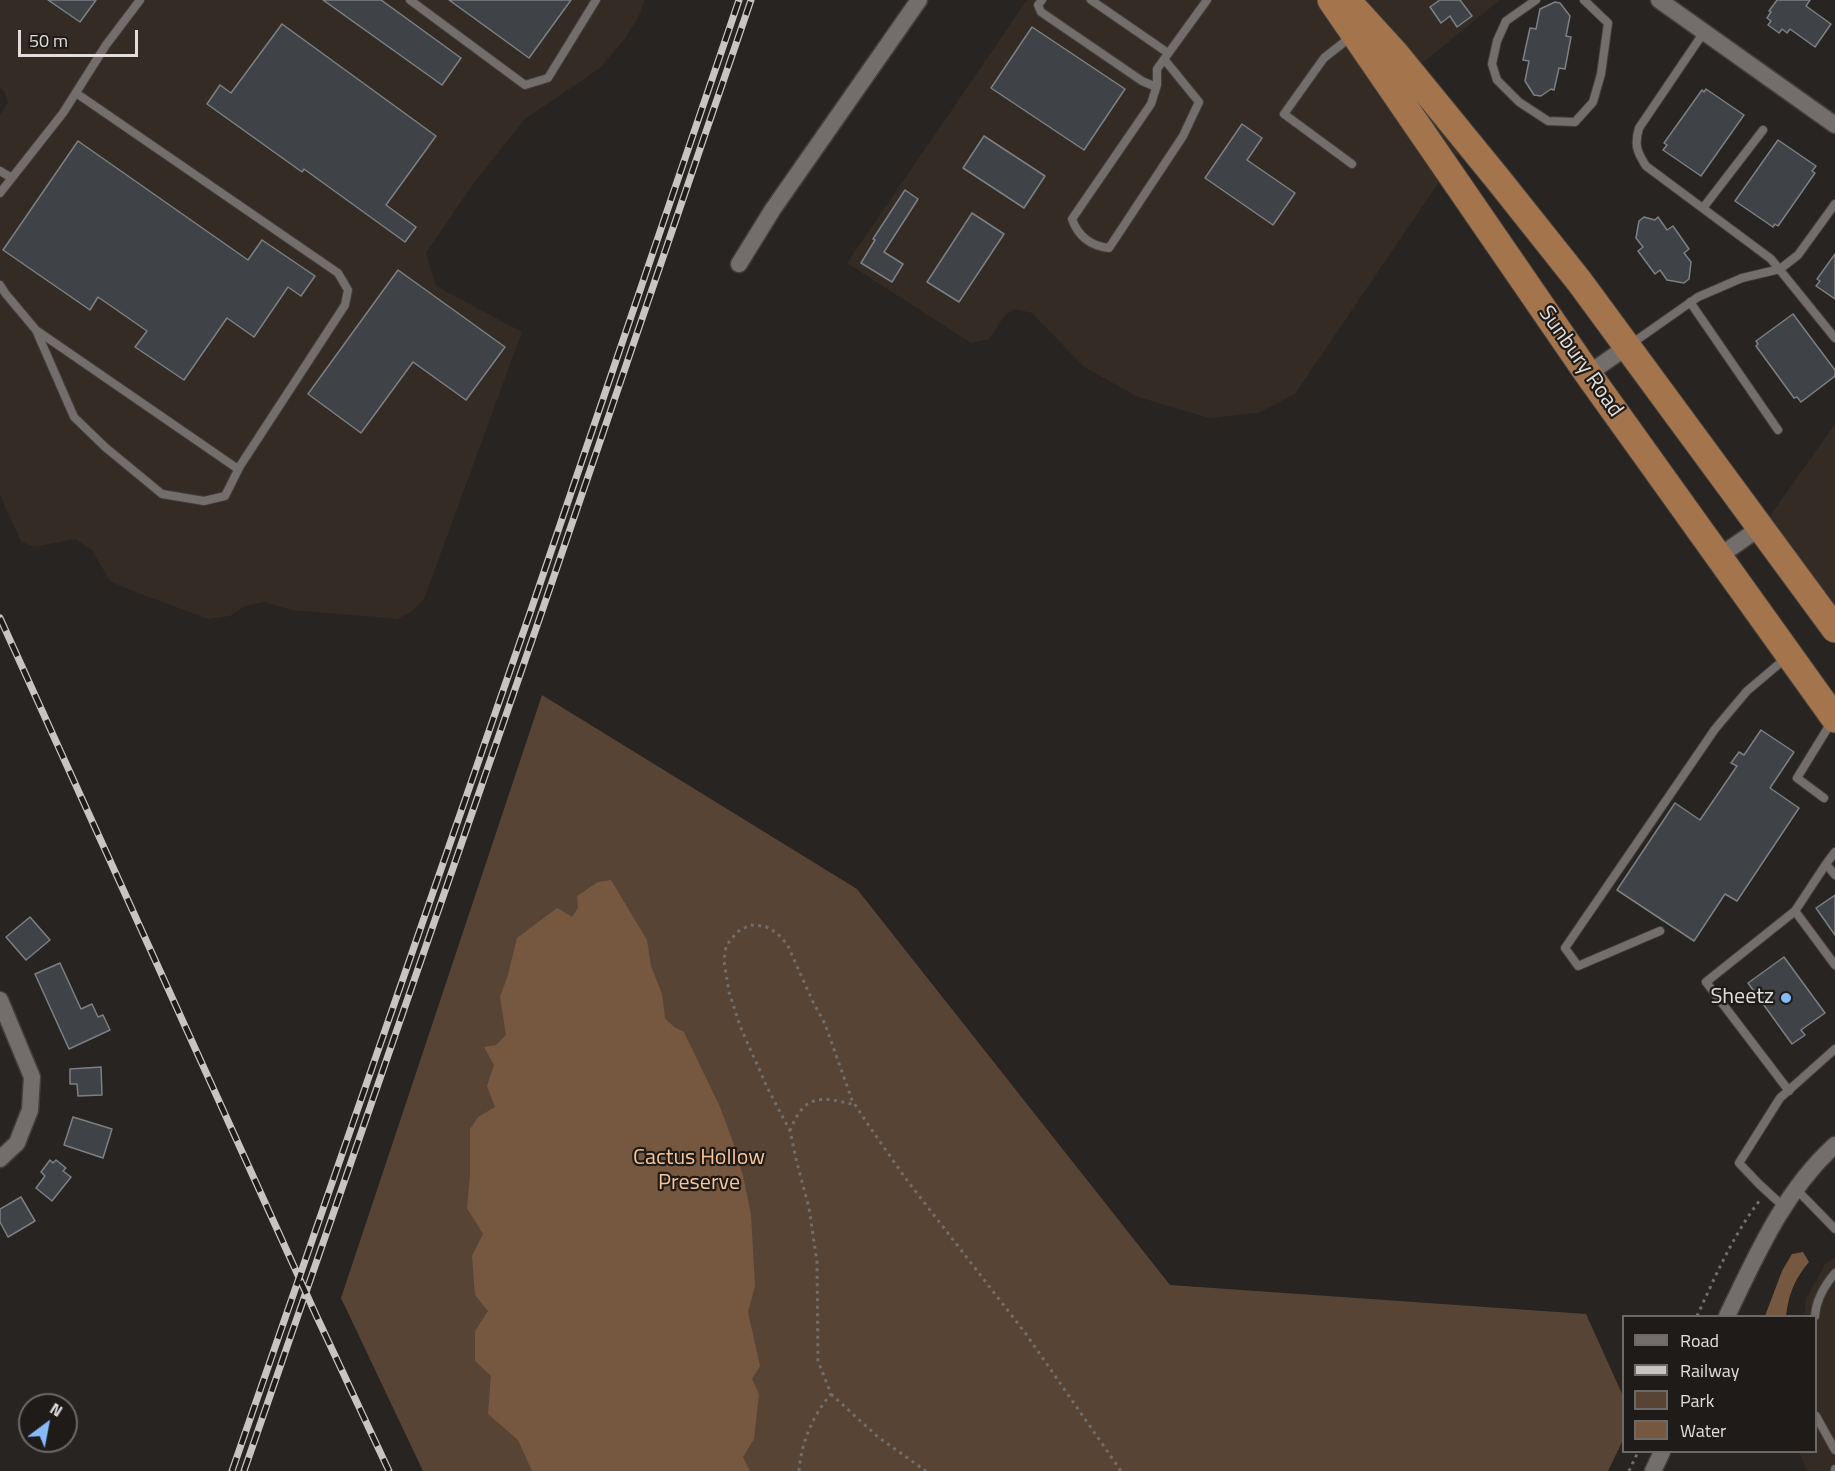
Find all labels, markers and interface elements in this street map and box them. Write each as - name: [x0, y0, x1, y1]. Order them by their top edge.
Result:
- scale bar: [21, 18, 141, 56]
- text: 50 m: [29, 27, 68, 54]
- street label: Sunbury Road: [1532, 301, 1628, 423]
- place label: Sheetz: [1710, 985, 1774, 1011]
- marker: Sheetz: [1779, 991, 1793, 1005]
- park label: Cactus Hollow Preserve: [633, 1146, 765, 1198]
- legend: [1622, 1315, 1817, 1453]
- text: Road: [1680, 1327, 1719, 1354]
- text: Railway: [1680, 1357, 1739, 1384]
- text: Park: [1680, 1387, 1714, 1414]
- north arrow: [18, 1393, 78, 1453]
- text: N: [45, 1396, 68, 1423]
- text: Water: [1680, 1417, 1726, 1444]

